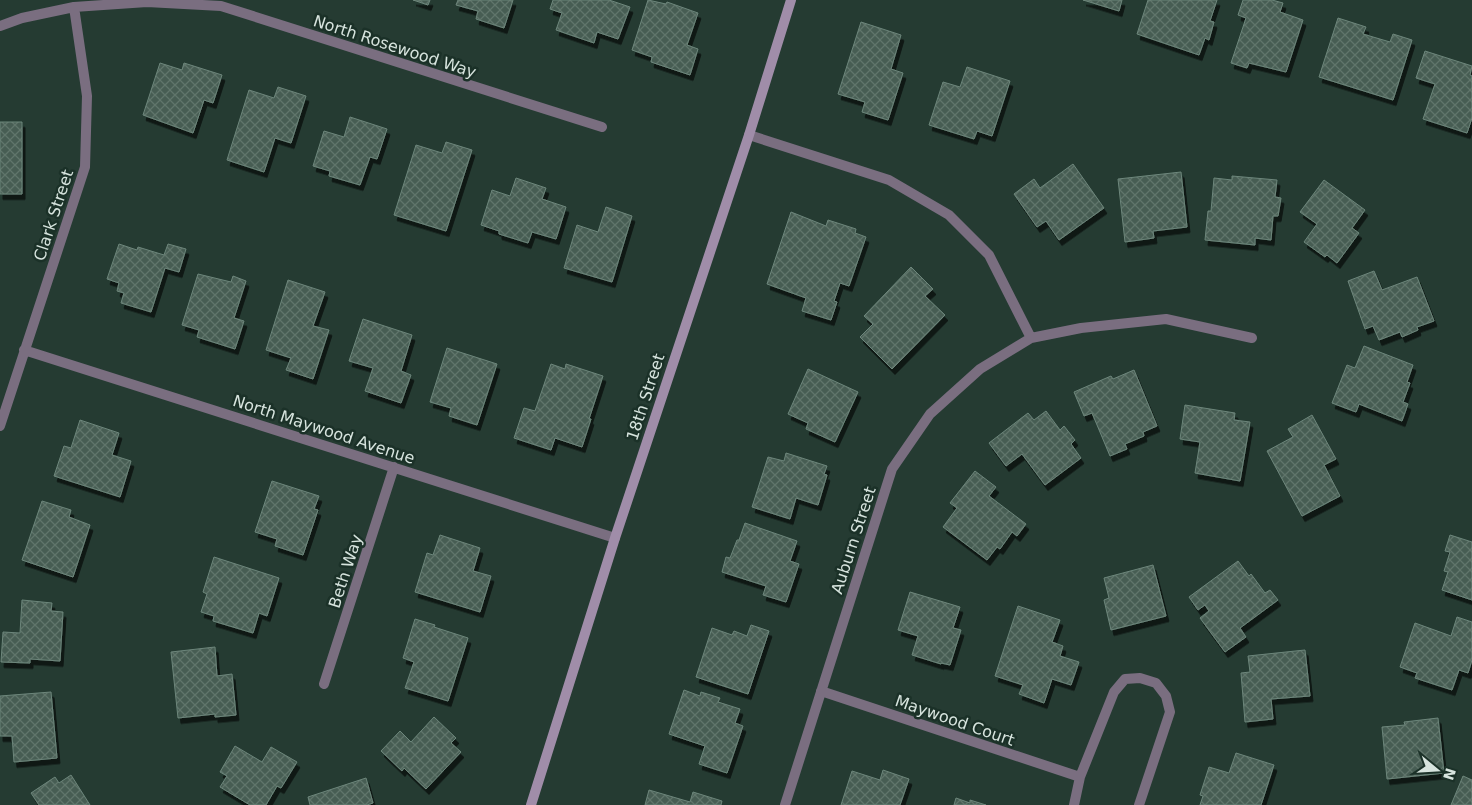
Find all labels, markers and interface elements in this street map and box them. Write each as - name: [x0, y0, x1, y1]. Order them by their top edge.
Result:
- street label: North Rosewood Way: [311, 11, 479, 82]
- street label: Clark Street: [30, 167, 77, 263]
- street label: 18th Street: [622, 351, 668, 443]
- street label: North Maywood Avenue: [230, 391, 417, 468]
- street label: Auburn Street: [827, 484, 880, 596]
- street label: Beth Way: [325, 532, 366, 610]
- street label: Maywood Court: [893, 691, 1017, 750]
- north arrow: [1412, 745, 1462, 795]
- text: N: [1440, 766, 1459, 782]

